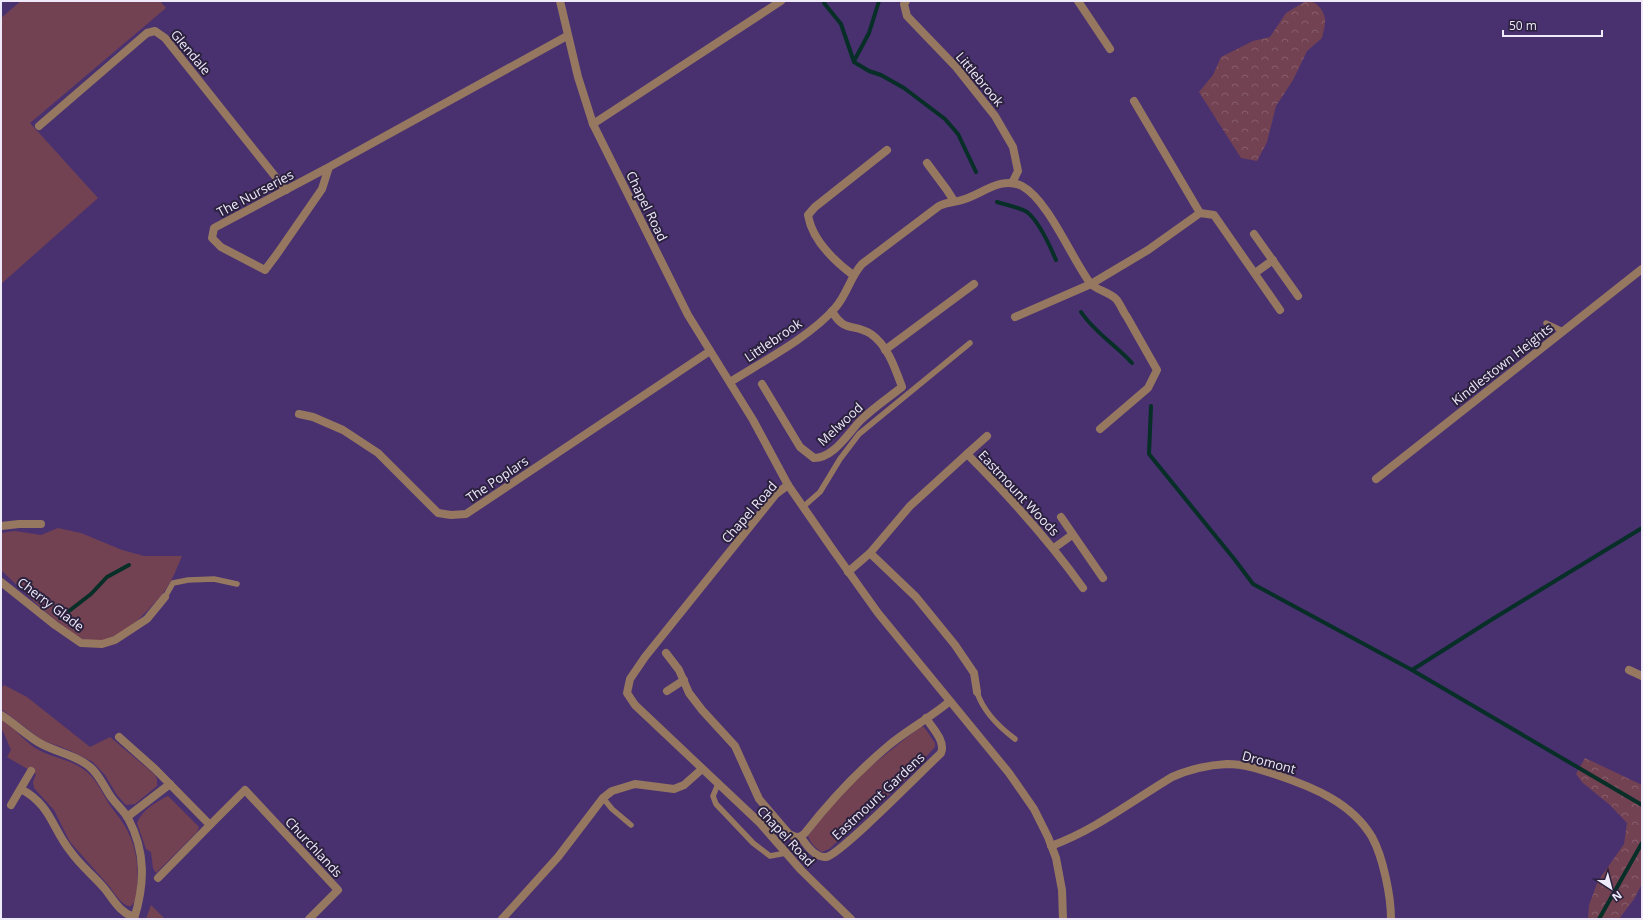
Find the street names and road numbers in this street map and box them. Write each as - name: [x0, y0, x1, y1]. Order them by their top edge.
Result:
- street label: Glendale: [167, 26, 215, 78]
- street label: Littlebrook: [952, 48, 1008, 110]
- street label: The Nurseries: [213, 165, 297, 221]
- street label: Chapel Road: [622, 168, 672, 244]
- street label: Littlebrook: [741, 314, 805, 366]
- street label: Kindlestown Heights: [1448, 319, 1556, 409]
- street label: Melwood: [813, 398, 867, 450]
- street label: Eastmount Woods: [975, 446, 1063, 540]
- street label: The Poplars: [462, 452, 532, 506]
- street label: Chapel Road: [717, 477, 781, 547]
- street label: Cherry Glade: [14, 573, 88, 635]
- street label: Dromont: [1240, 746, 1298, 778]
- street label: Eastmount Gardens: [828, 748, 928, 844]
- street label: Chapel Road: [753, 802, 819, 870]
- street label: Churchlands: [281, 813, 347, 881]

